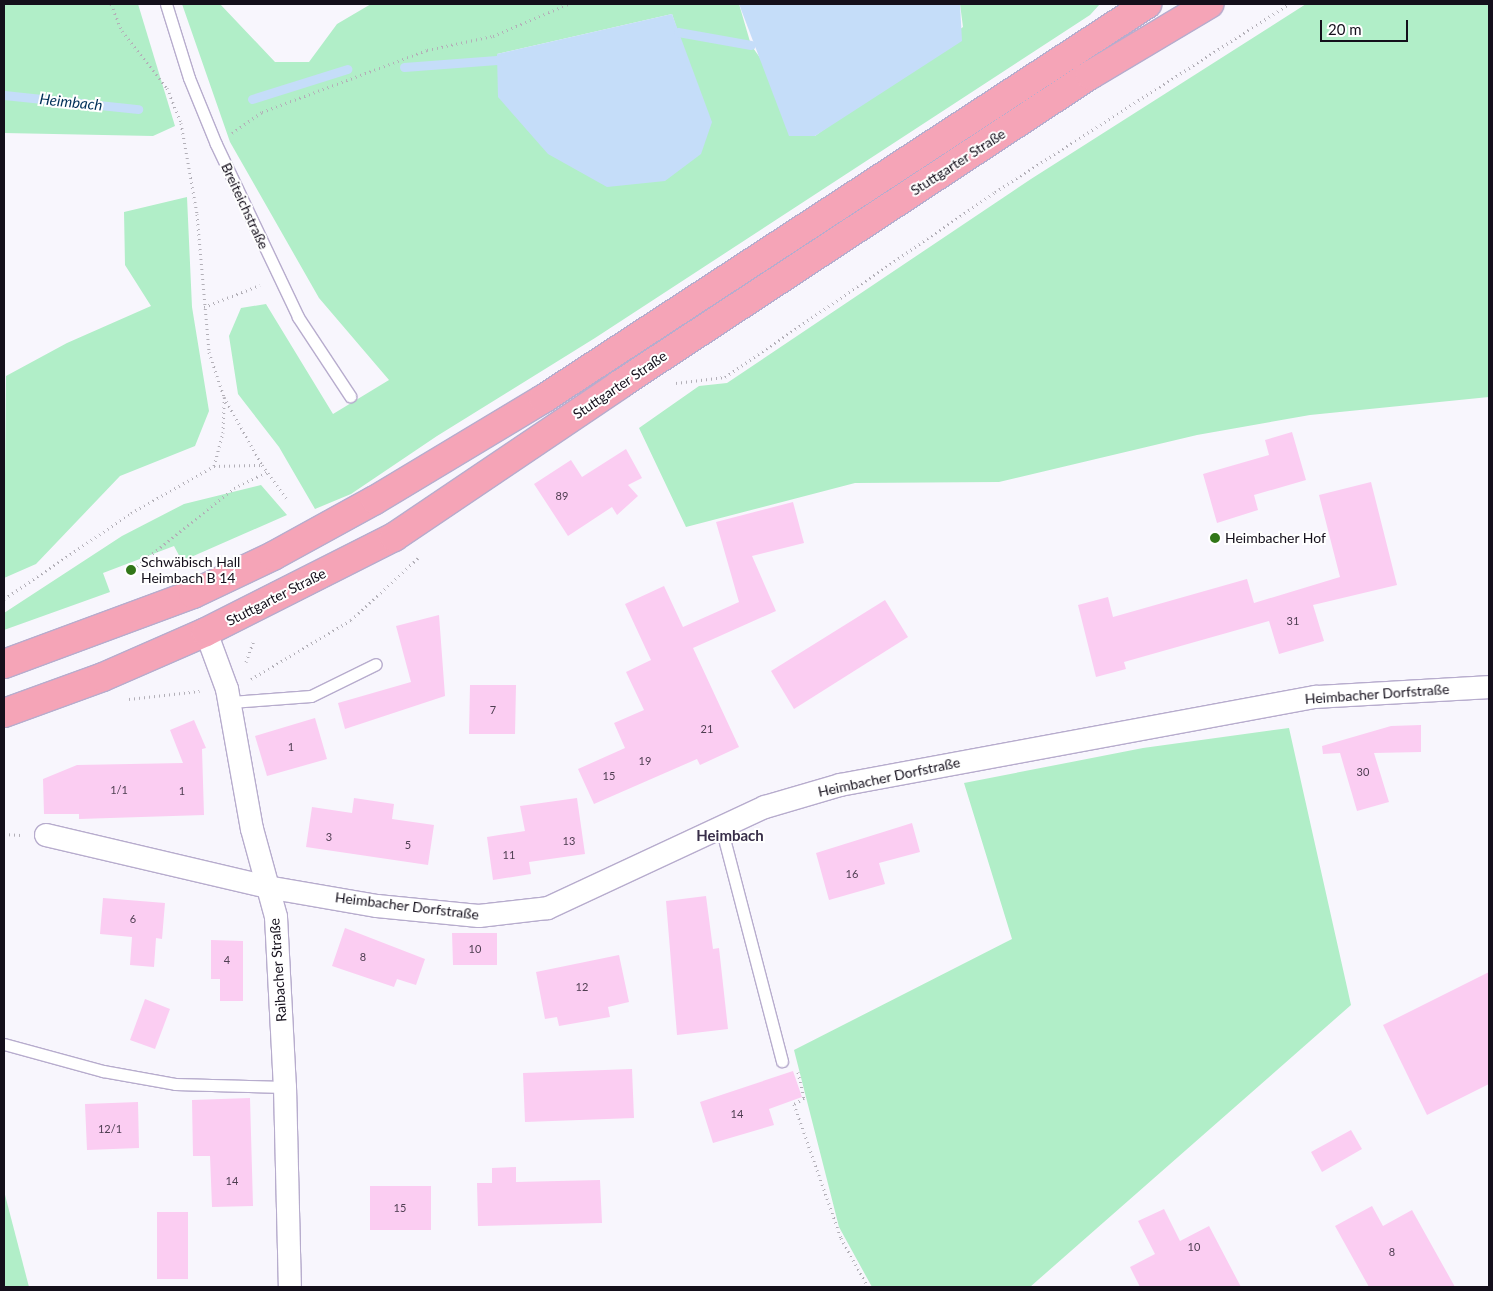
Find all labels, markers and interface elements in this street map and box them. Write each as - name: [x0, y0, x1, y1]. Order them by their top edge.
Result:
- scale bar: [1323, 10, 1410, 42]
- text: 20 m: [1328, 20, 1362, 38]
- water label: Heimbach: [39, 90, 103, 114]
- street label: Stuttgarter Straße: [907, 125, 1009, 199]
- street label: Breiteichstraße: [218, 160, 272, 252]
- street label: Stuttgarter Straße: [570, 347, 670, 423]
- house number: 89: [556, 489, 568, 503]
- place label: Heimbacher Hof: [1225, 530, 1326, 546]
- marker: Heimbacher Hof: [1209, 532, 1221, 544]
- place label: Schwäbisch Hall Heimbach B 14: [141, 554, 240, 586]
- marker: Schwäbisch Hall Heimbach B 14: [125, 564, 137, 576]
- street label: Stuttgarter Straße: [223, 565, 329, 629]
- house number: 31: [1287, 614, 1299, 628]
- street label: Heimbacher Dorfstraße: [1304, 681, 1450, 707]
- house number: 7: [490, 703, 496, 717]
- house number: 21: [701, 722, 713, 736]
- house number: 1: [288, 740, 294, 754]
- house number: 19: [639, 754, 651, 768]
- street label: Heimbacher Dorfstraße: [816, 754, 962, 800]
- house number: 30: [1357, 765, 1369, 779]
- house number: 15: [603, 769, 615, 783]
- house number: 1/1: [110, 783, 128, 797]
- house number: 1: [179, 784, 185, 798]
- district label: Heimbach: [696, 827, 764, 845]
- house number: 3: [326, 830, 332, 844]
- house number: 13: [563, 834, 575, 848]
- house number: 5: [405, 838, 411, 852]
- house number: 11: [503, 848, 515, 862]
- house number: 16: [846, 867, 858, 881]
- street label: Heimbacher Dorfstraße: [334, 889, 480, 923]
- house number: 6: [130, 912, 136, 926]
- street label: Raibacher Straße: [266, 917, 290, 1023]
- house number: 10: [469, 942, 481, 956]
- house number: 8: [360, 950, 366, 964]
- house number: 4: [224, 953, 230, 967]
- house number: 12: [576, 980, 588, 994]
- house number: 14: [731, 1107, 743, 1121]
- house number: 12/1: [98, 1122, 122, 1136]
- house number: 14: [226, 1174, 238, 1188]
- house number: 15: [394, 1201, 406, 1215]
- house number: 10: [1188, 1240, 1200, 1254]
- house number: 8: [1389, 1245, 1395, 1259]

